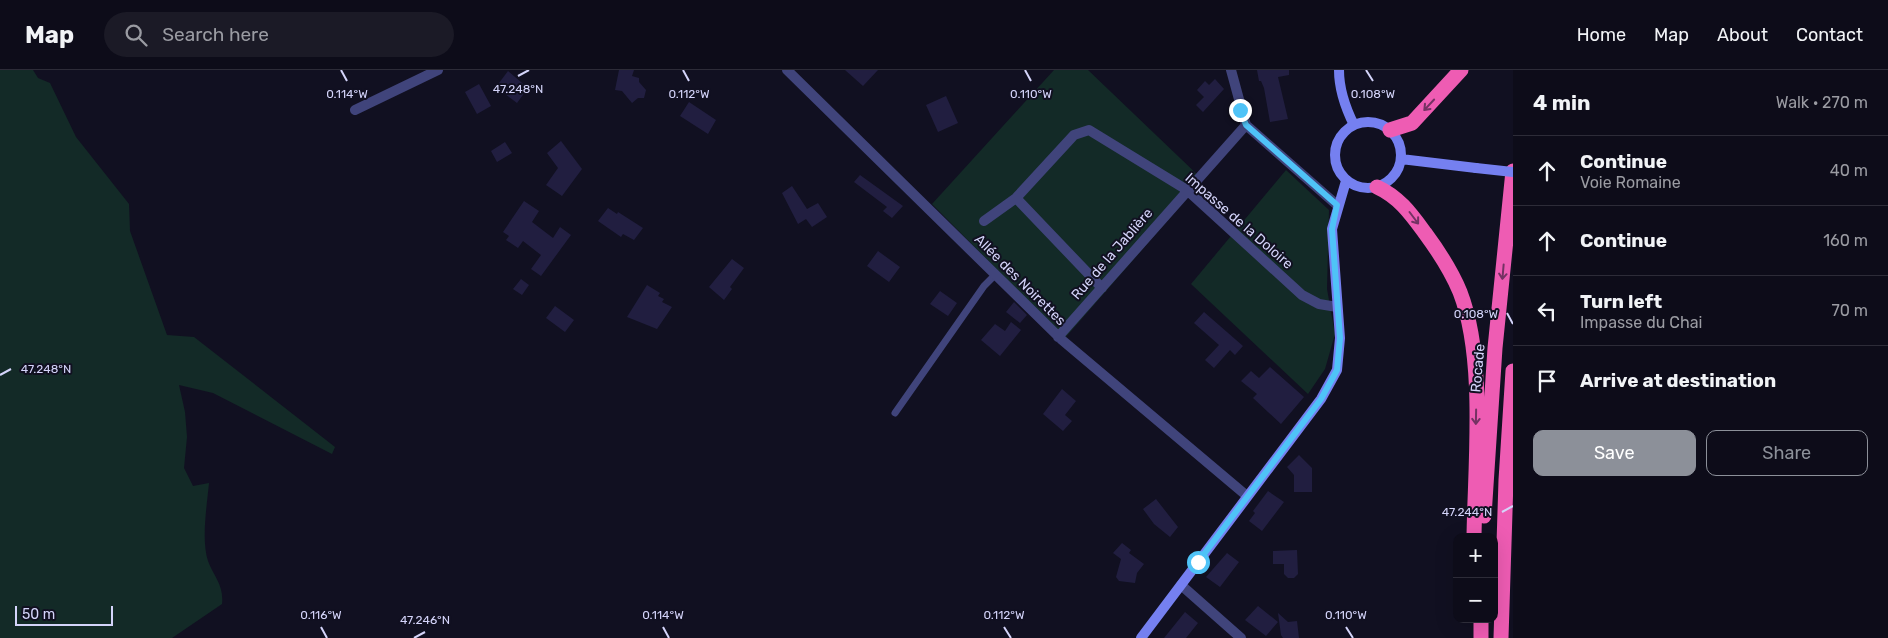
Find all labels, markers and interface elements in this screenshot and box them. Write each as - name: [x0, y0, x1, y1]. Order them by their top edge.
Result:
- search box: [104, 12, 454, 57]
- text: Map: [25, 21, 74, 49]
- icon: search: [122, 21, 150, 49]
- text: Search here: [162, 23, 269, 46]
- text: Home: [1577, 24, 1626, 46]
- text: Map: [1654, 24, 1689, 46]
- text: About: [1717, 24, 1768, 46]
- text: Contact: [1796, 24, 1863, 46]
- text: 47.248°N: [493, 82, 543, 96]
- text: 0.114°W: [326, 87, 368, 101]
- text: 0.112°W: [668, 87, 710, 101]
- text: 0.110°W: [1010, 87, 1052, 101]
- text: 0.108°W: [1351, 87, 1396, 101]
- text: 4 min: [1533, 90, 1591, 115]
- text: Walk · 270 m: [1776, 93, 1868, 112]
- route end: [1229, 99, 1252, 122]
- one-way arrow: [1423, 99, 1435, 111]
- text: Continue: [1580, 150, 1667, 173]
- icon: ahead: [1533, 157, 1561, 185]
- text: 40 m: [1830, 161, 1868, 180]
- street label: Impasse de la Doloire: [1182, 169, 1297, 273]
- text: Voie Romaine: [1580, 173, 1681, 192]
- street label: Rue de la Jablière: [1068, 205, 1156, 303]
- one-way arrow: [1408, 211, 1419, 224]
- icon: ahead: [1533, 227, 1561, 255]
- text: Continue: [1580, 229, 1667, 252]
- street label: Allée des Noirettes: [971, 231, 1069, 329]
- text: 160 m: [1823, 231, 1868, 250]
- one-way arrow: [1498, 264, 1507, 280]
- text: Turn left: [1580, 290, 1662, 313]
- icon: left: [1533, 297, 1561, 325]
- text: 70 m: [1831, 301, 1868, 320]
- text: 0.108°W: [1454, 307, 1499, 321]
- text: Impasse du Chai: [1580, 313, 1702, 332]
- street label: Rocade: [1467, 343, 1489, 393]
- text: 47.248°N: [21, 362, 71, 376]
- icon: arrive: [1533, 367, 1561, 395]
- text: Arrive at destination: [1580, 369, 1776, 392]
- one-way arrow: [1471, 408, 1481, 425]
- button: Save: [1533, 430, 1696, 476]
- button: Share: [1706, 430, 1868, 476]
- text: 47.244°N: [1442, 505, 1492, 519]
- map controls: [1453, 533, 1498, 623]
- button: +: [1453, 533, 1498, 578]
- route start: [1187, 551, 1210, 574]
- button: −: [1453, 578, 1498, 623]
- scale bar: [15, 603, 112, 626]
- text: 50 m: [22, 606, 55, 623]
- text: 0.116°W: [300, 608, 342, 622]
- text: 0.114°W: [642, 608, 684, 622]
- text: 0.112°W: [983, 608, 1025, 622]
- text: 0.110°W: [1325, 608, 1367, 622]
- text: 47.246°N: [400, 613, 450, 627]

